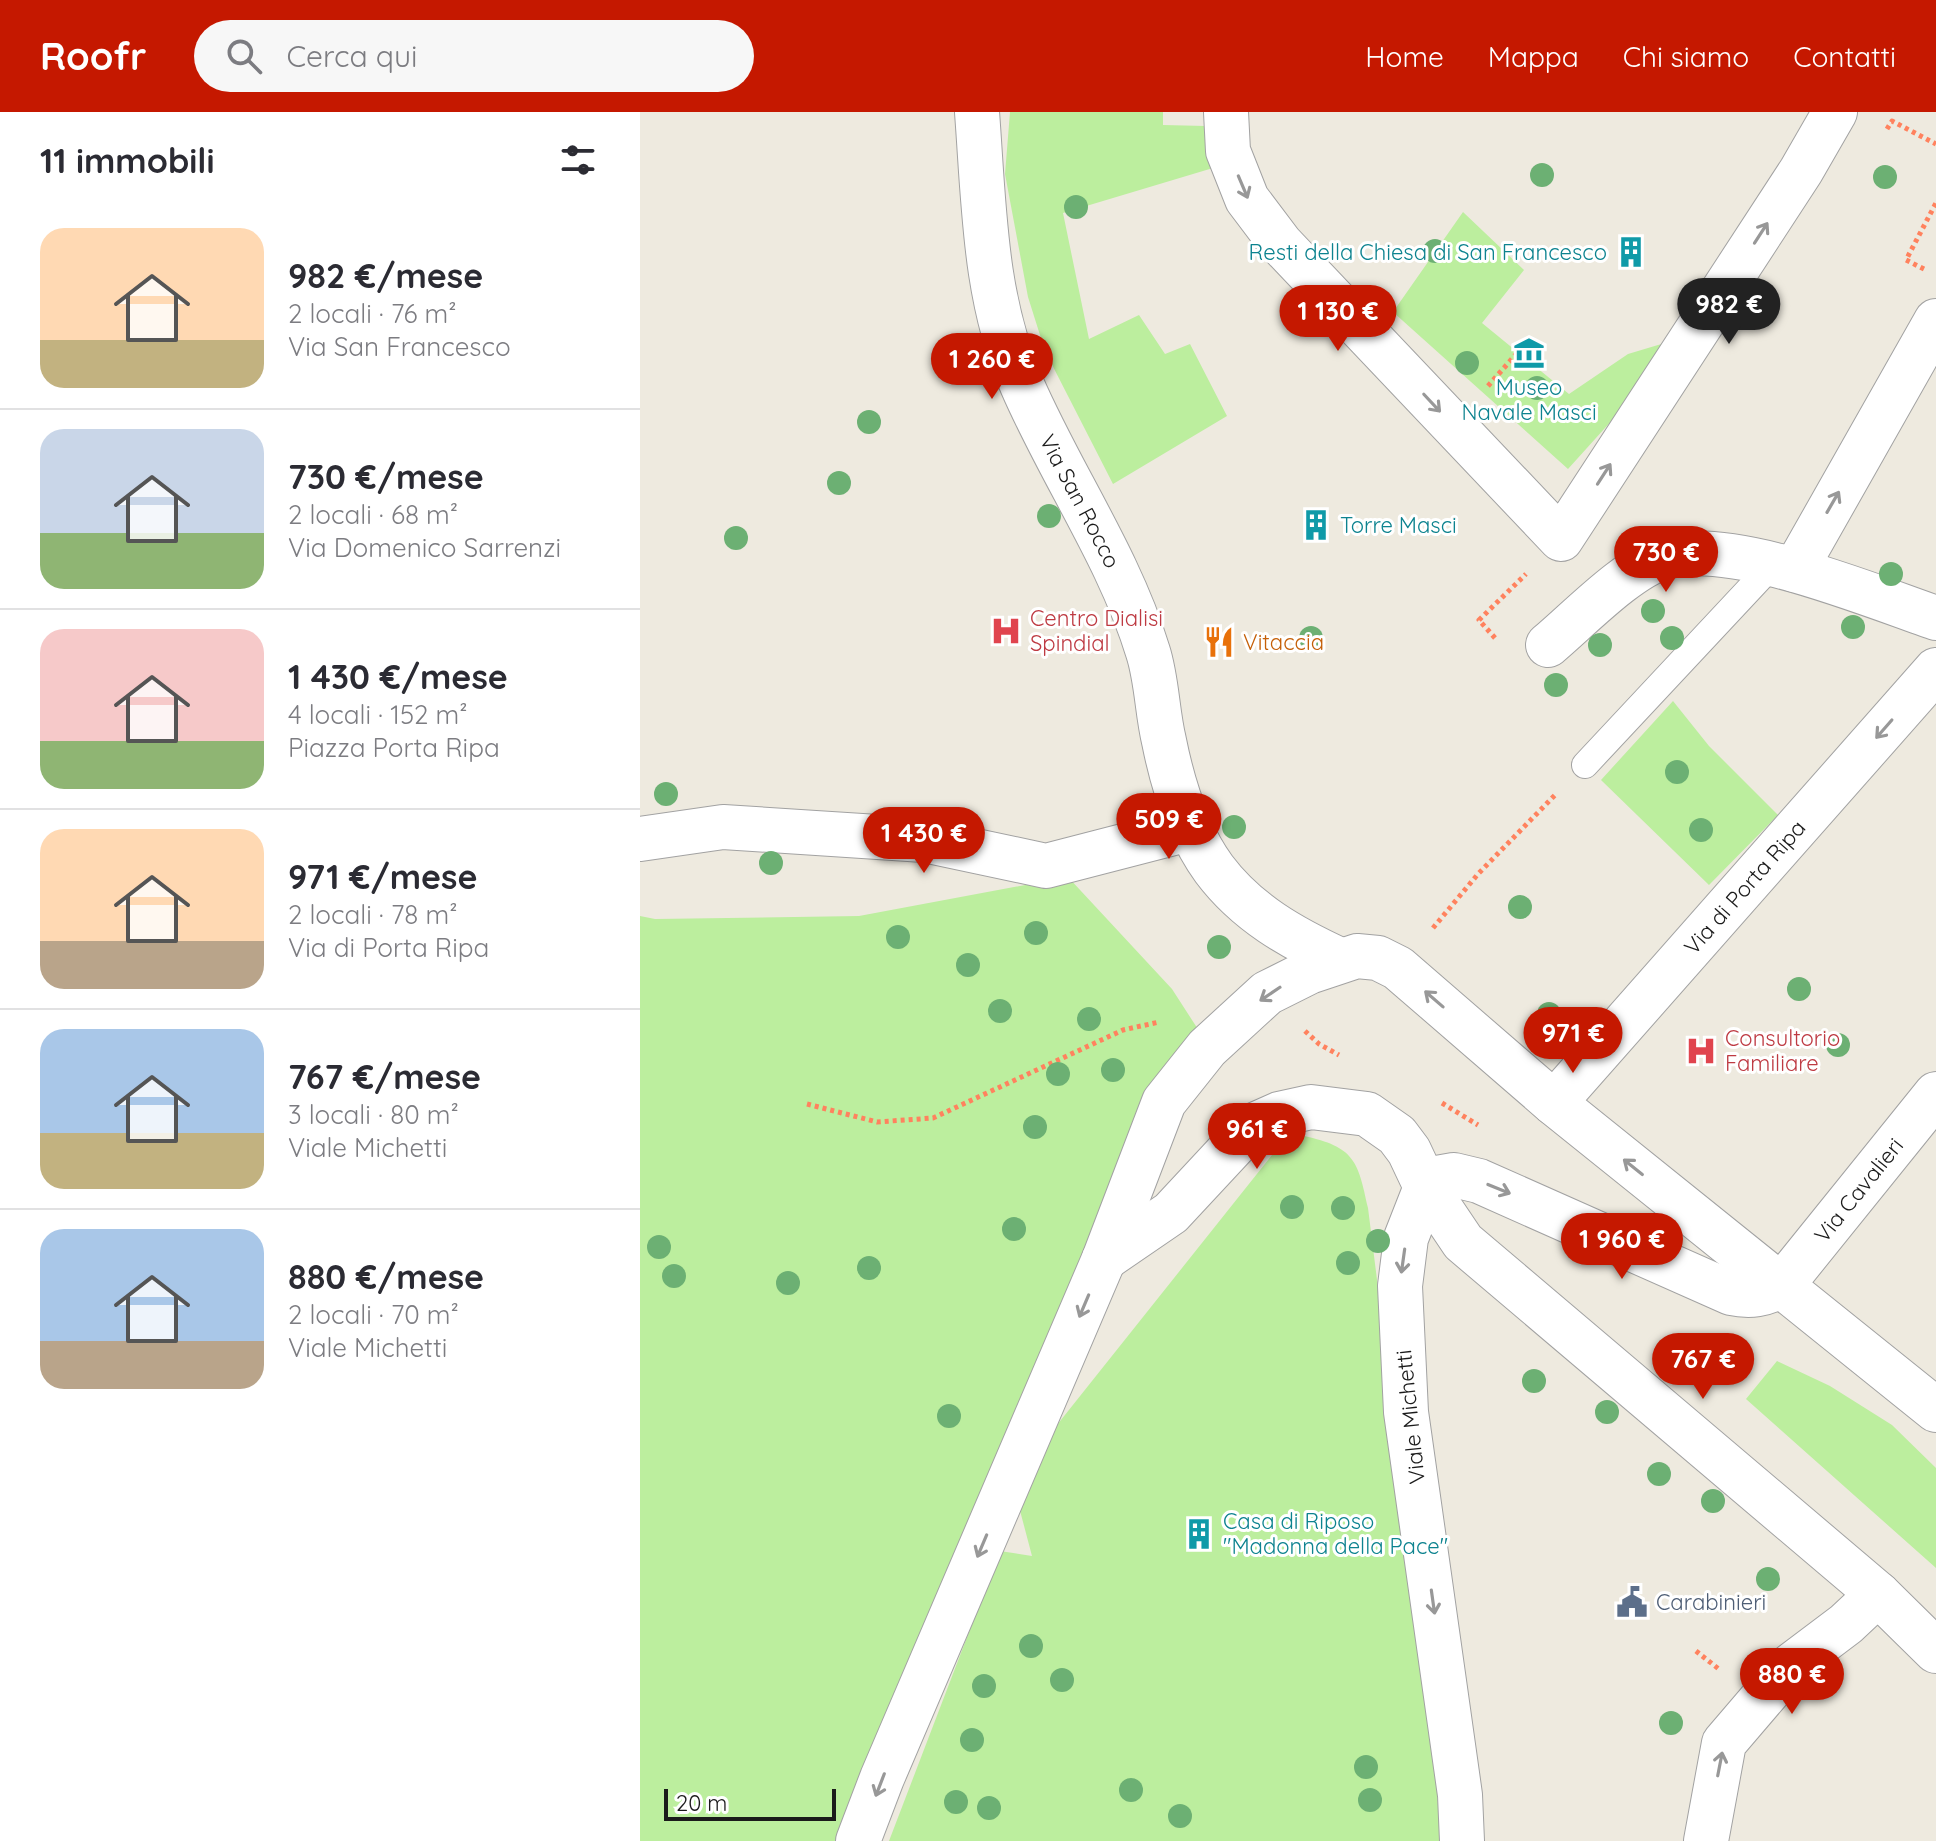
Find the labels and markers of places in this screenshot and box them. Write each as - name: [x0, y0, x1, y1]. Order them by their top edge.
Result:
- building icon: Resti della Chiesa di San Francesco: [1614, 235, 1648, 269]
- place label: Resti della Chiesa di San Francesco: [1249, 238, 1607, 266]
- pin: 982 €: [1673, 278, 1785, 346]
- pin: 1 130 €: [1264, 285, 1412, 353]
- pin: 1 260 €: [918, 333, 1066, 401]
- museum icon: Museo Navale Masci: [1512, 336, 1546, 370]
- place label: Museo Navale Masci: [1461, 373, 1597, 426]
- building icon: Torre Masci: [1299, 508, 1333, 542]
- place label: Torre Masci: [1340, 511, 1457, 539]
- pin: 730 €: [1610, 526, 1722, 594]
- place label: Centro Dialisi Spindial: [1030, 604, 1163, 657]
- hospital icon: Centro Dialisi Spindial: [989, 614, 1023, 648]
- restaurant icon: Vitaccia: [1202, 625, 1236, 659]
- place label: Vitaccia: [1243, 628, 1324, 656]
- pin: 509 €: [1113, 793, 1225, 861]
- pin: 1 430 €: [850, 807, 998, 875]
- pin: 971 €: [1517, 1007, 1629, 1075]
- place label: Consultorio Familiare: [1725, 1024, 1840, 1077]
- hospital icon: Consultorio Familiare: [1684, 1034, 1718, 1068]
- pin: 961 €: [1201, 1103, 1313, 1171]
- pin: 1 960 €: [1548, 1213, 1696, 1281]
- pin: 767 €: [1647, 1333, 1759, 1401]
- place label: Casa di Riposo "Madonna della Pace": [1223, 1507, 1448, 1560]
- building icon: Casa di Riposo "Madonna della Pace": [1182, 1517, 1216, 1551]
- public building icon: Carabinieri: [1615, 1585, 1649, 1619]
- place label: Carabinieri: [1656, 1588, 1766, 1616]
- pin: 880 €: [1736, 1648, 1848, 1716]

